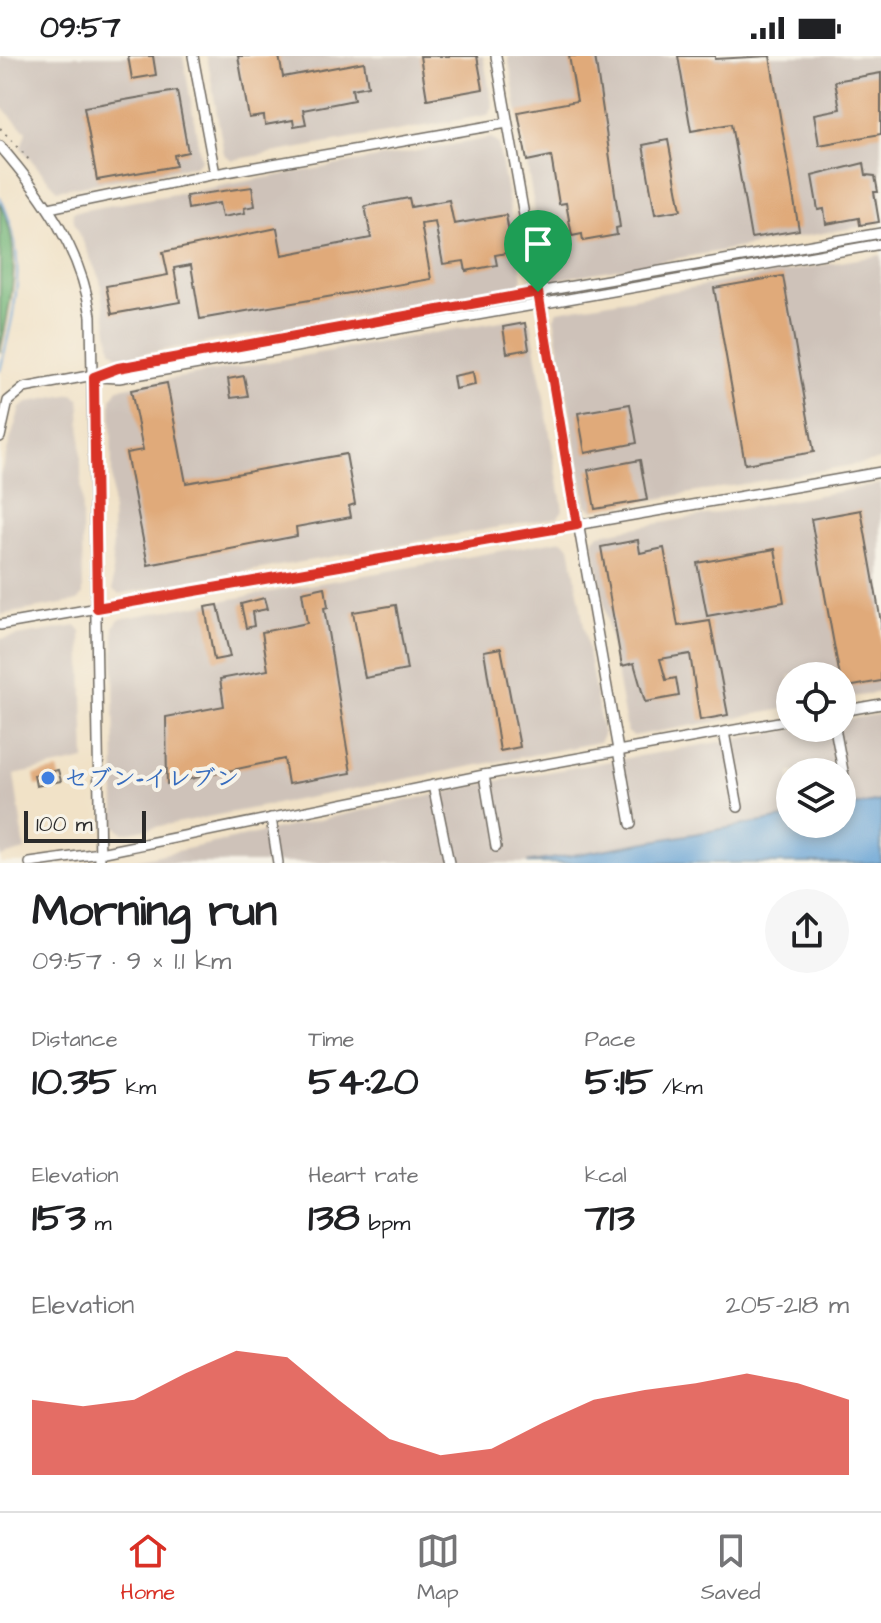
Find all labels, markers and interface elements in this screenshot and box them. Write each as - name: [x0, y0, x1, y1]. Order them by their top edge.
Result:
- text: 09:57: [40, 7, 121, 49]
- pin: [504, 210, 572, 292]
- icon: arrive: [516, 222, 560, 266]
- map controls: [776, 662, 856, 838]
- button: locate: [776, 662, 856, 742]
- button: layers: [776, 758, 856, 838]
- place label: セブン-イレブン: [64, 762, 239, 796]
- marker: セブン-イレブン: [39, 769, 57, 787]
- scale bar: [24, 807, 146, 843]
- text: 100 m: [36, 809, 93, 840]
- text: Morning run: [32, 882, 277, 943]
- button: share: [765, 889, 849, 973]
- text: 09:57 · 9 × 1.1 km: [32, 943, 231, 979]
- text: Distance: [32, 1024, 118, 1055]
- text: Time: [308, 1024, 354, 1055]
- text: Pace: [585, 1024, 636, 1055]
- text: 10.35: [32, 1055, 117, 1110]
- text: 54:20: [308, 1055, 419, 1110]
- text: 5:15: [585, 1055, 653, 1110]
- text: km: [117, 1072, 156, 1103]
- text: /km: [653, 1072, 703, 1103]
- text: Elevation: [32, 1160, 119, 1191]
- text: Heart rate: [308, 1160, 419, 1191]
- text: kcal: [585, 1160, 627, 1191]
- text: 153: [32, 1191, 86, 1246]
- text: 138: [308, 1191, 360, 1246]
- text: 713: [585, 1191, 635, 1246]
- text: m: [86, 1208, 112, 1239]
- text: bpm: [360, 1208, 410, 1239]
- text: Elevation: [32, 1287, 134, 1323]
- text: 205–218 m: [726, 1287, 849, 1323]
- tab: Home: [120, 1529, 175, 1608]
- tab: Map: [416, 1529, 460, 1608]
- tab: Saved: [701, 1529, 761, 1608]

